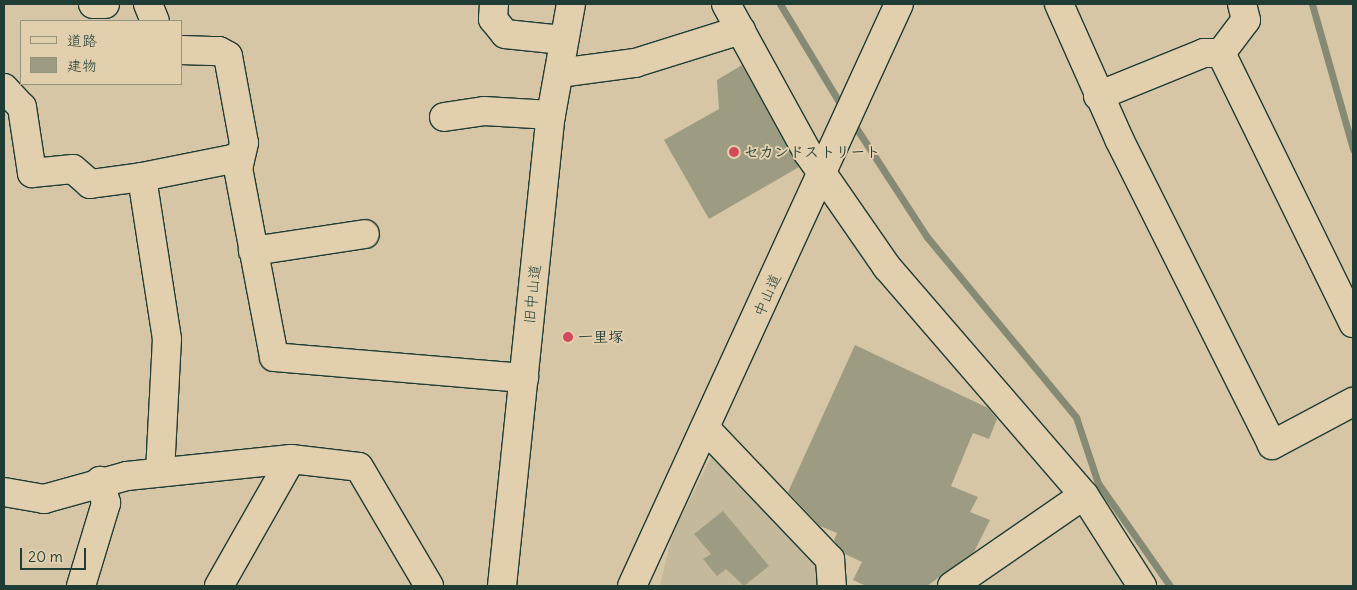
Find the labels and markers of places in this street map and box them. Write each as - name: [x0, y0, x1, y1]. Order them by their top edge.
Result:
- place label: セカンドストリート: [744, 143, 879, 161]
- marker: セカンドストリート: [728, 146, 740, 158]
- place label: 一里塚: [578, 328, 623, 346]
- marker: 一里塚: [562, 331, 574, 343]

